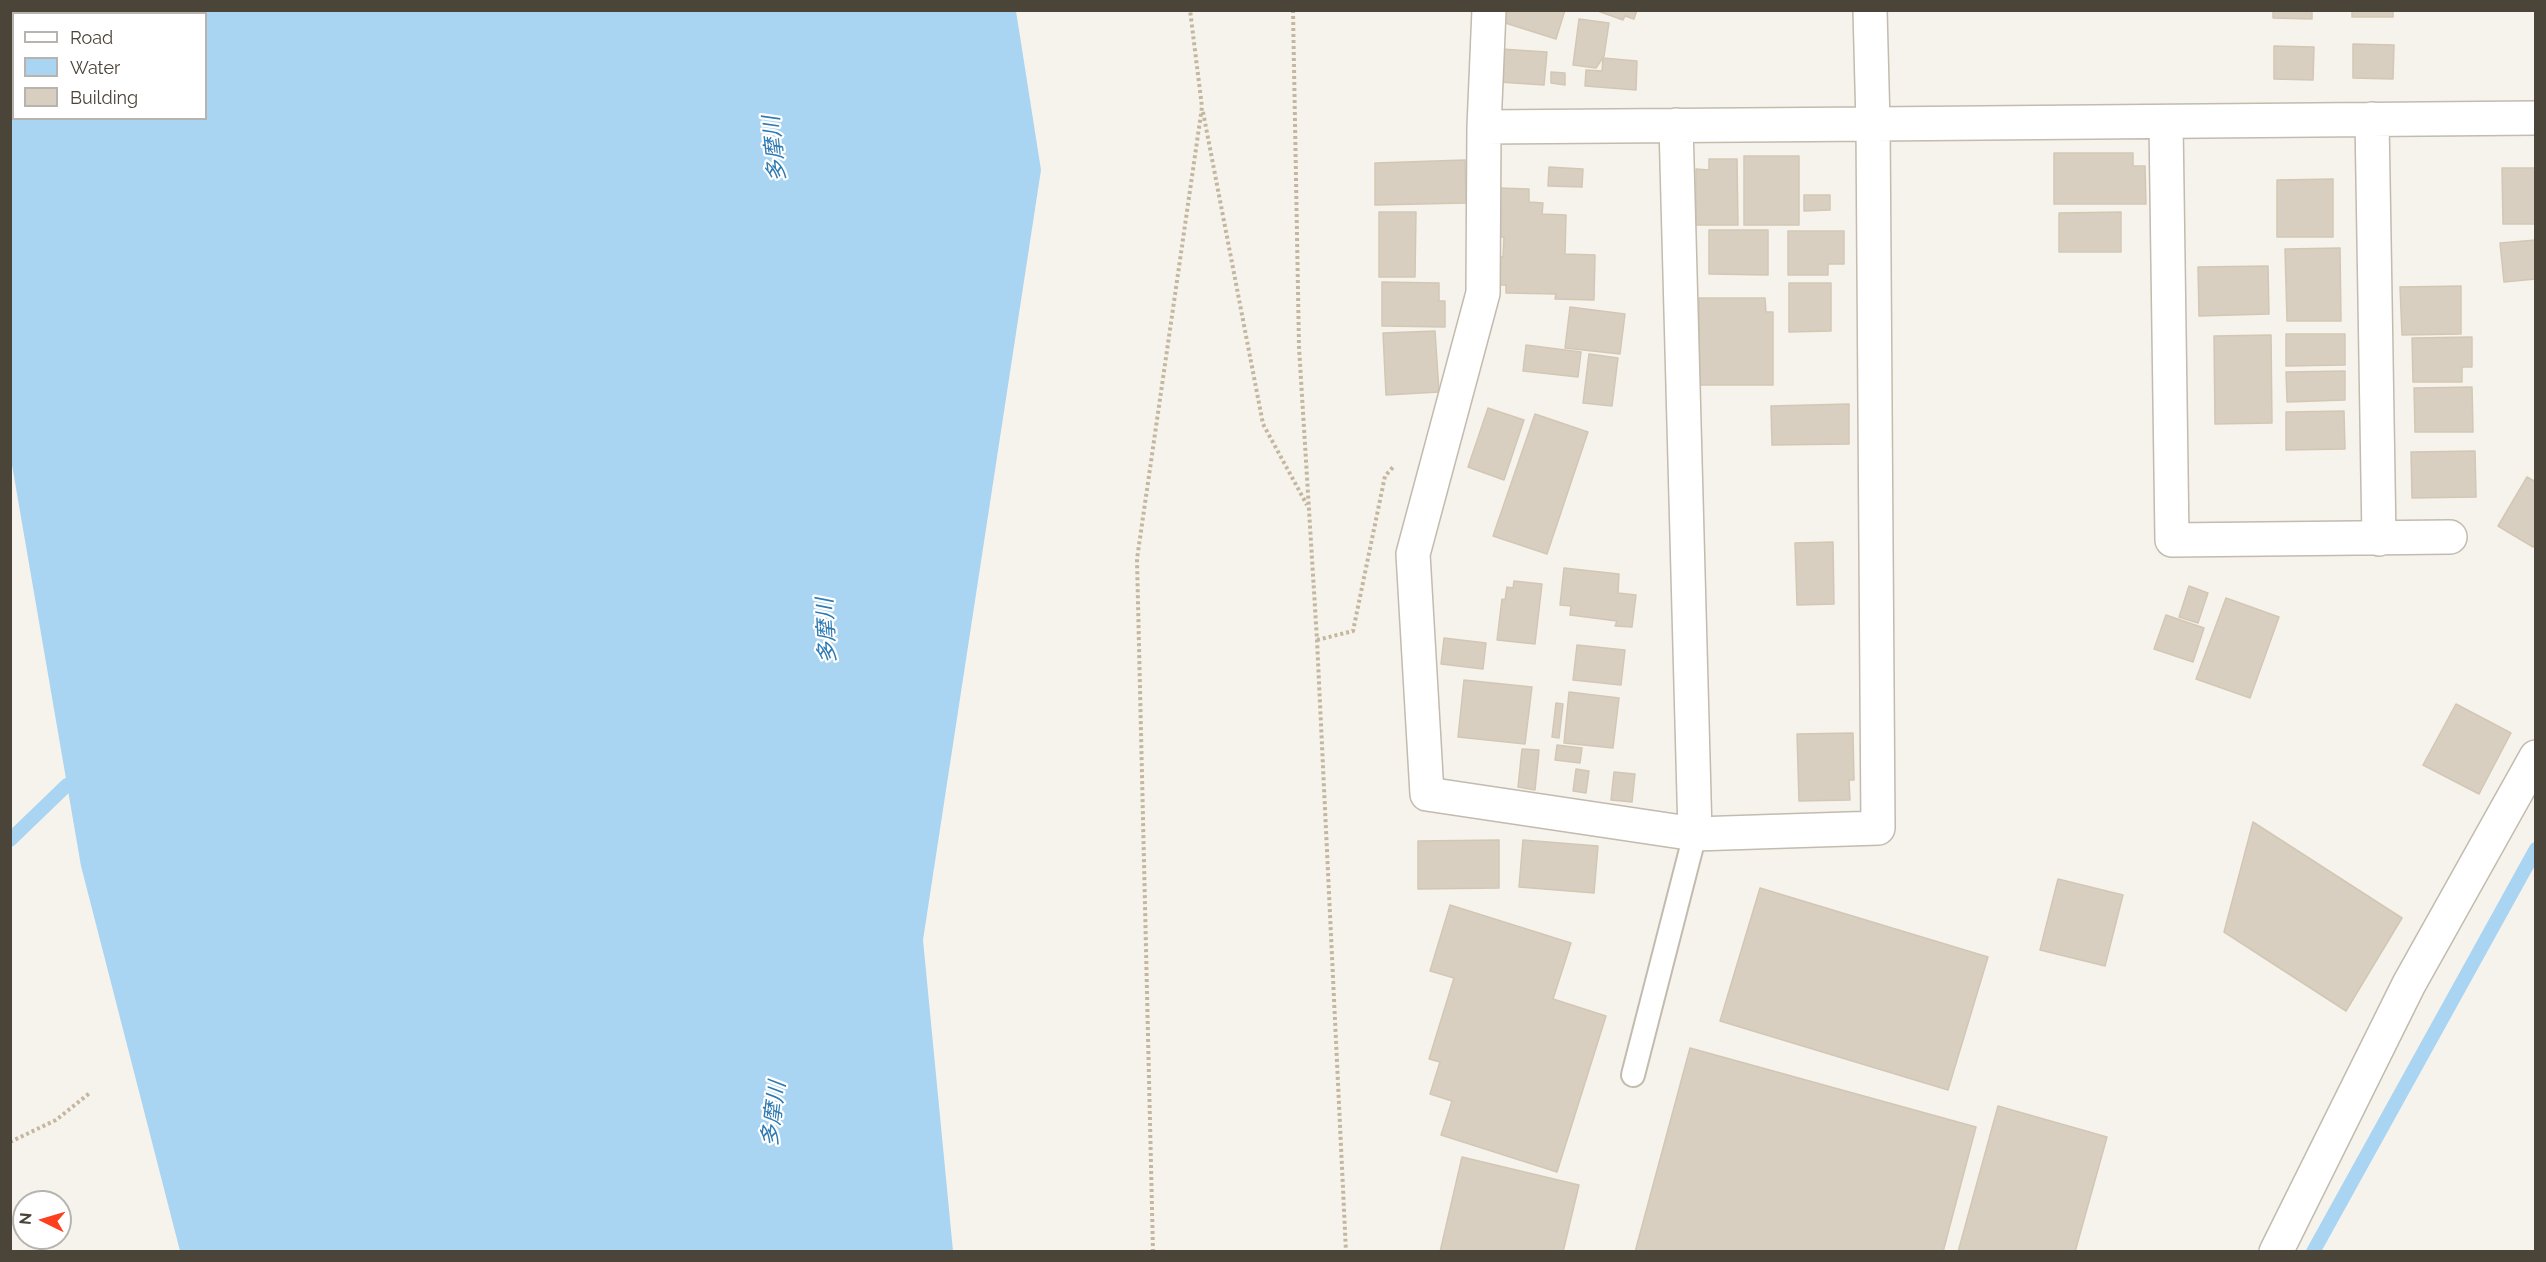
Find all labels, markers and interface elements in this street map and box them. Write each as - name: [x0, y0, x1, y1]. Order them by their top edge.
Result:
- legend: [12, 12, 207, 120]
- text: Road: [70, 27, 113, 48]
- text: Water: [70, 57, 120, 78]
- text: Building: [70, 87, 138, 108]
- water label: 多摩川: [758, 115, 792, 183]
- water label: 多摩川: [812, 597, 842, 665]
- water label: 多摩川: [757, 1080, 791, 1148]
- north arrow: [12, 1190, 72, 1250]
- text: N: [16, 1212, 36, 1225]

